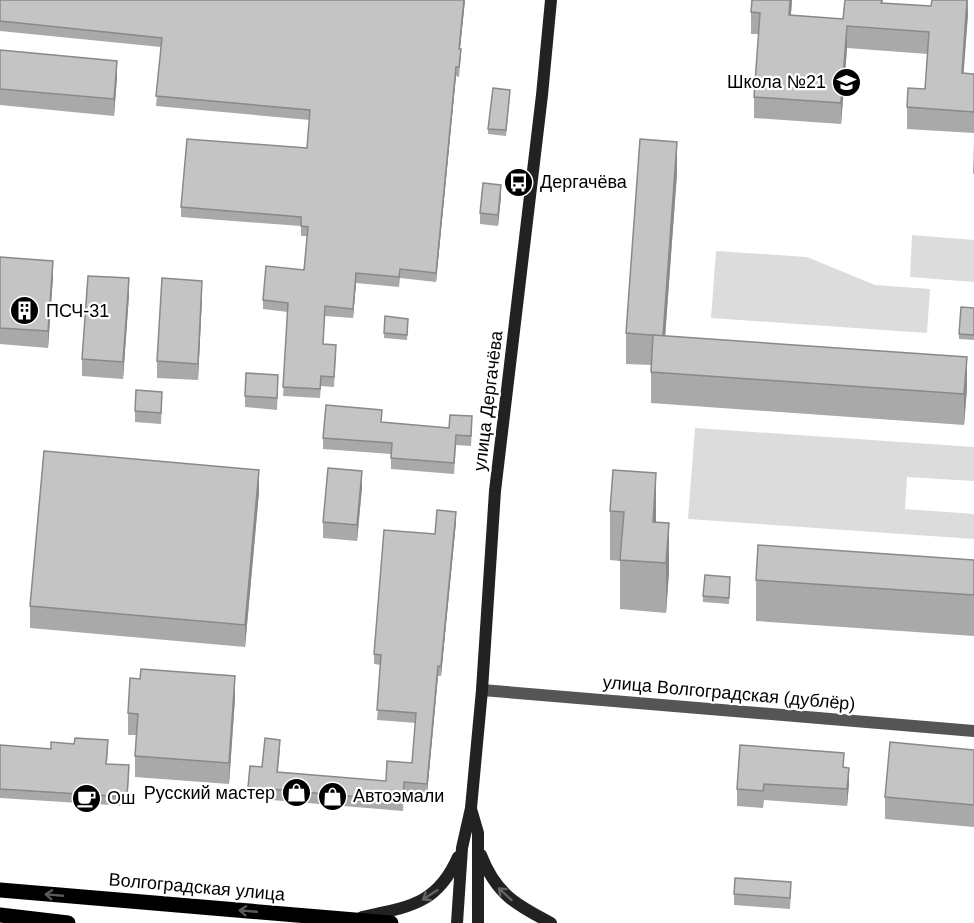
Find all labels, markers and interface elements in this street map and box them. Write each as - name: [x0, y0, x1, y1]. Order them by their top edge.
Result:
- school or university icon: Школа №21: [831, 66, 863, 98]
- place label: Школа №21: [727, 72, 826, 92]
- bus stop icon: Дергачёва: [503, 166, 535, 198]
- place label: Дергачёва: [540, 172, 628, 192]
- building icon: ПСЧ-31: [9, 295, 41, 327]
- place label: ПСЧ-31: [46, 301, 109, 321]
- street label: улица Дергачёва: [469, 329, 507, 472]
- street label: улица Волгоградская (дублёр): [602, 672, 856, 714]
- shop icon: Русский мастер: [280, 777, 312, 809]
- shop icon: Автоэмали: [316, 780, 348, 812]
- cafe icon: Ош: [70, 782, 102, 814]
- place label: Русский мастер: [144, 783, 275, 803]
- place label: Автоэмали: [353, 786, 444, 806]
- place label: Ош: [107, 788, 135, 808]
- street label: Волгоградская улица: [108, 869, 287, 905]
- one-way arrow: [498, 886, 513, 901]
- one-way arrow: [45, 889, 65, 900]
- one-way arrow: [422, 889, 439, 901]
- one-way arrow: [239, 905, 259, 916]

